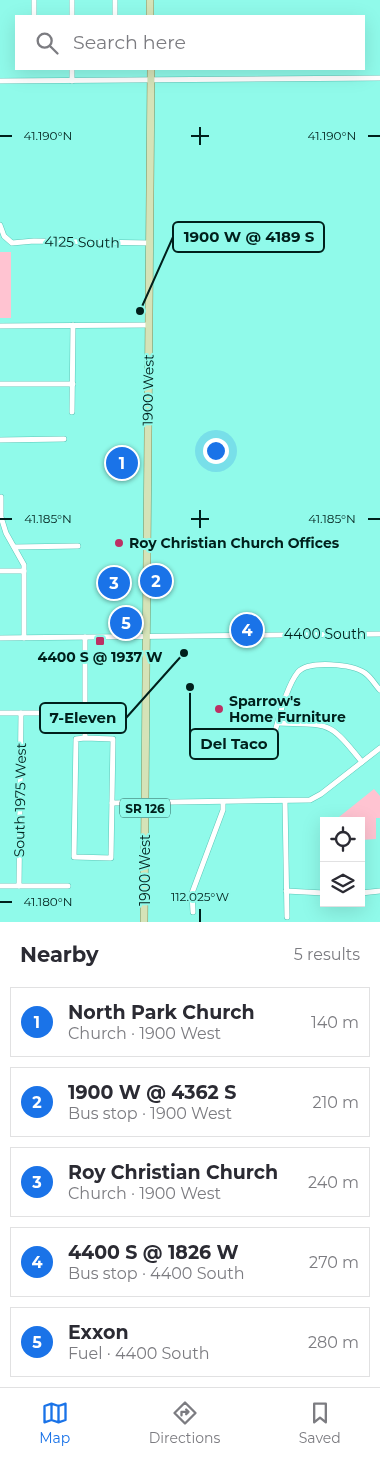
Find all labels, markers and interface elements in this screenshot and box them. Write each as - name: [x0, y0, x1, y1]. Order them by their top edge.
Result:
- search box: [15, 15, 365, 70]
- icon: search: [33, 29, 61, 57]
- text: Search here: [73, 31, 186, 54]
- text: 41.190°N: [24, 128, 72, 143]
- text: 41.190°N: [308, 128, 356, 143]
- callout: 1900 W @ 4189 S: [173, 222, 324, 252]
- text: 1900 W @ 4189 S: [184, 227, 315, 246]
- street label: 4125 South: [44, 232, 120, 252]
- street label: 1900 West: [138, 354, 158, 426]
- your location: [203, 438, 229, 464]
- pin: 1: [106, 444, 138, 482]
- text: 41.185°N: [24, 511, 72, 526]
- text: 41.185°N: [308, 511, 356, 526]
- place label: Roy Christian Church Offices: [129, 534, 340, 552]
- marker: Roy Christian Church Offices: [113, 537, 125, 549]
- pin: 2: [140, 562, 172, 600]
- pin: 3: [98, 564, 130, 602]
- pin: 5: [110, 604, 142, 642]
- pin: 4: [231, 611, 263, 649]
- street label: 4400 South: [284, 625, 366, 643]
- marker: 4400 S @ 1937 W: [94, 635, 106, 647]
- place label: 4400 S @ 1937 W: [38, 648, 162, 666]
- place label: Sparrow's Home Furniture: [229, 692, 346, 726]
- callout: 7-Eleven: [40, 703, 126, 733]
- marker: Sparrow's Home Furniture: [213, 703, 225, 715]
- text: 7-Eleven: [50, 708, 116, 727]
- callout: Del Taco: [190, 729, 278, 759]
- text: Del Taco: [200, 734, 268, 753]
- street label: South 1975 West: [10, 742, 30, 857]
- road number: SR 126: [120, 798, 170, 818]
- map controls: [320, 817, 365, 907]
- button: locate: [320, 817, 365, 862]
- street label: 1900 West: [136, 834, 154, 906]
- button: layers: [320, 862, 365, 907]
- text: 112.025°W: [171, 889, 229, 904]
- text: 41.180°N: [23, 894, 73, 909]
- text: Nearby: [20, 942, 99, 967]
- text: 5 results: [294, 945, 360, 964]
- text: North Park Church: [68, 1001, 255, 1024]
- text: 1: [34, 1013, 40, 1032]
- text: 140 m: [311, 1013, 359, 1032]
- text: Church · 1900 West: [68, 1024, 221, 1043]
- text: 1900 W @ 4362 S: [68, 1081, 236, 1104]
- text: 2: [32, 1093, 42, 1112]
- text: 210 m: [312, 1093, 359, 1112]
- text: Bus stop · 1900 West: [68, 1104, 232, 1123]
- text: Roy Christian Church: [68, 1161, 278, 1184]
- text: 3: [32, 1173, 42, 1192]
- text: 240 m: [308, 1173, 359, 1192]
- text: Church · 1900 West: [68, 1184, 221, 1203]
- text: 4400 S @ 1826 W: [68, 1241, 239, 1264]
- text: 4: [31, 1253, 43, 1272]
- text: 270 m: [309, 1253, 359, 1272]
- text: Bus stop · 4400 South: [68, 1264, 245, 1283]
- text: Exxon: [68, 1321, 129, 1344]
- text: 5: [32, 1333, 42, 1352]
- text: 280 m: [308, 1333, 359, 1352]
- text: Fuel · 4400 South: [68, 1344, 209, 1363]
- tab: Map: [39, 1399, 70, 1447]
- tab: Directions: [149, 1399, 220, 1447]
- tab: Saved: [299, 1399, 341, 1447]

